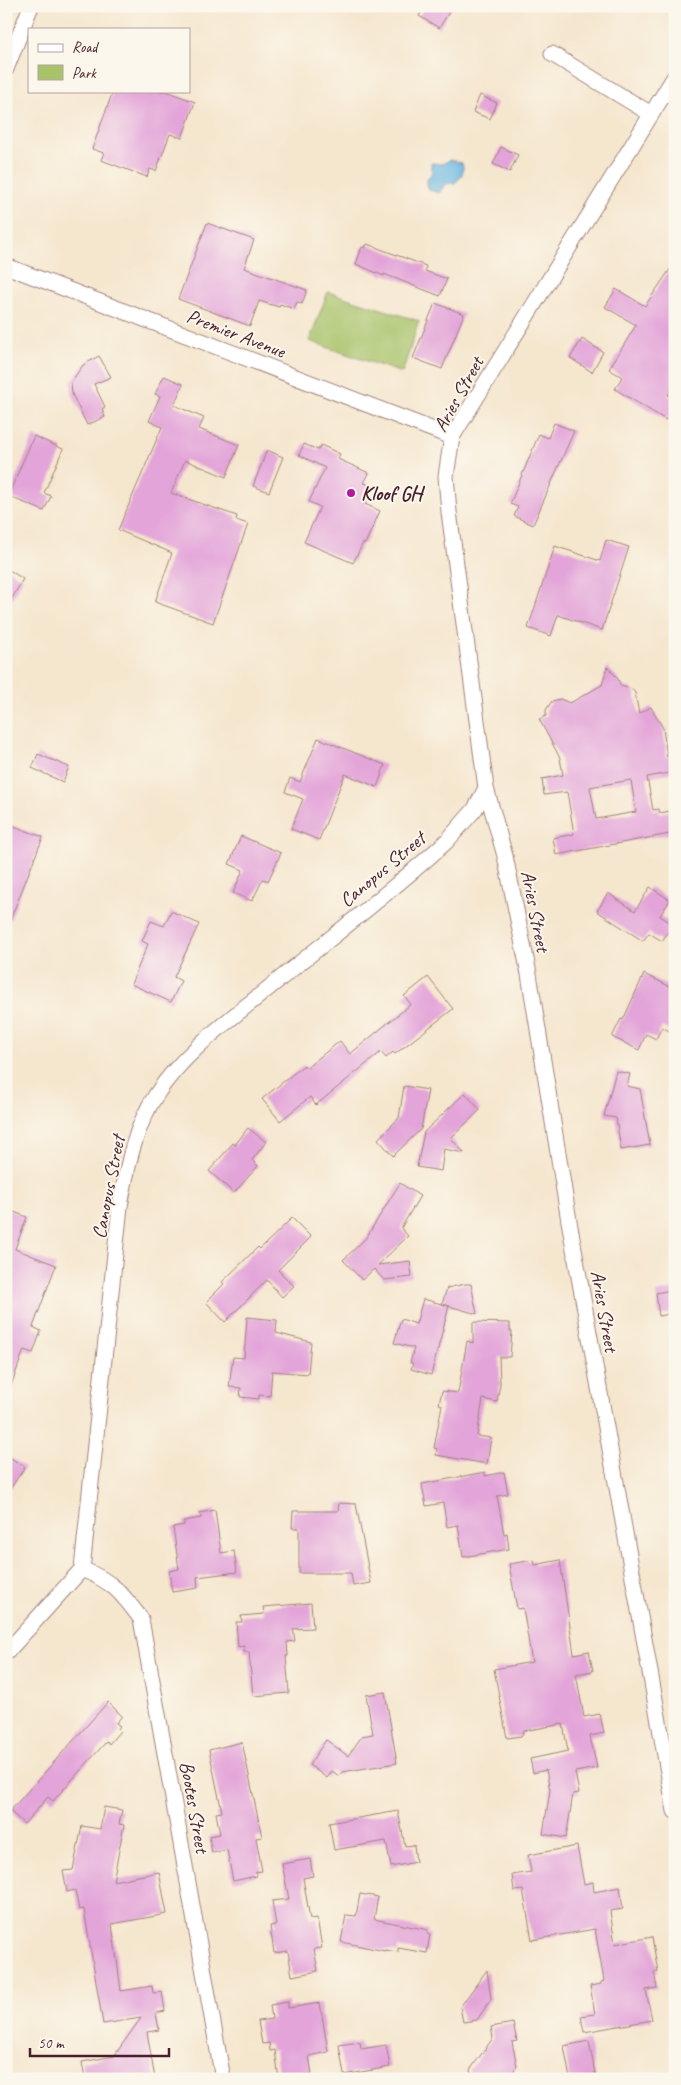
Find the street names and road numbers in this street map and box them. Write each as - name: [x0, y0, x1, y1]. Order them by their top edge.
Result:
- street label: Premier Avenue: [183, 303, 290, 364]
- street label: Aries Street: [428, 350, 490, 436]
- street label: Canopus Street: [334, 824, 433, 913]
- street label: Aries Street: [515, 868, 556, 956]
- street label: Canopus Street: [86, 1130, 131, 1241]
- street label: Aries Street: [585, 1268, 624, 1356]
- street label: Bootes Street: [174, 1759, 215, 1857]

